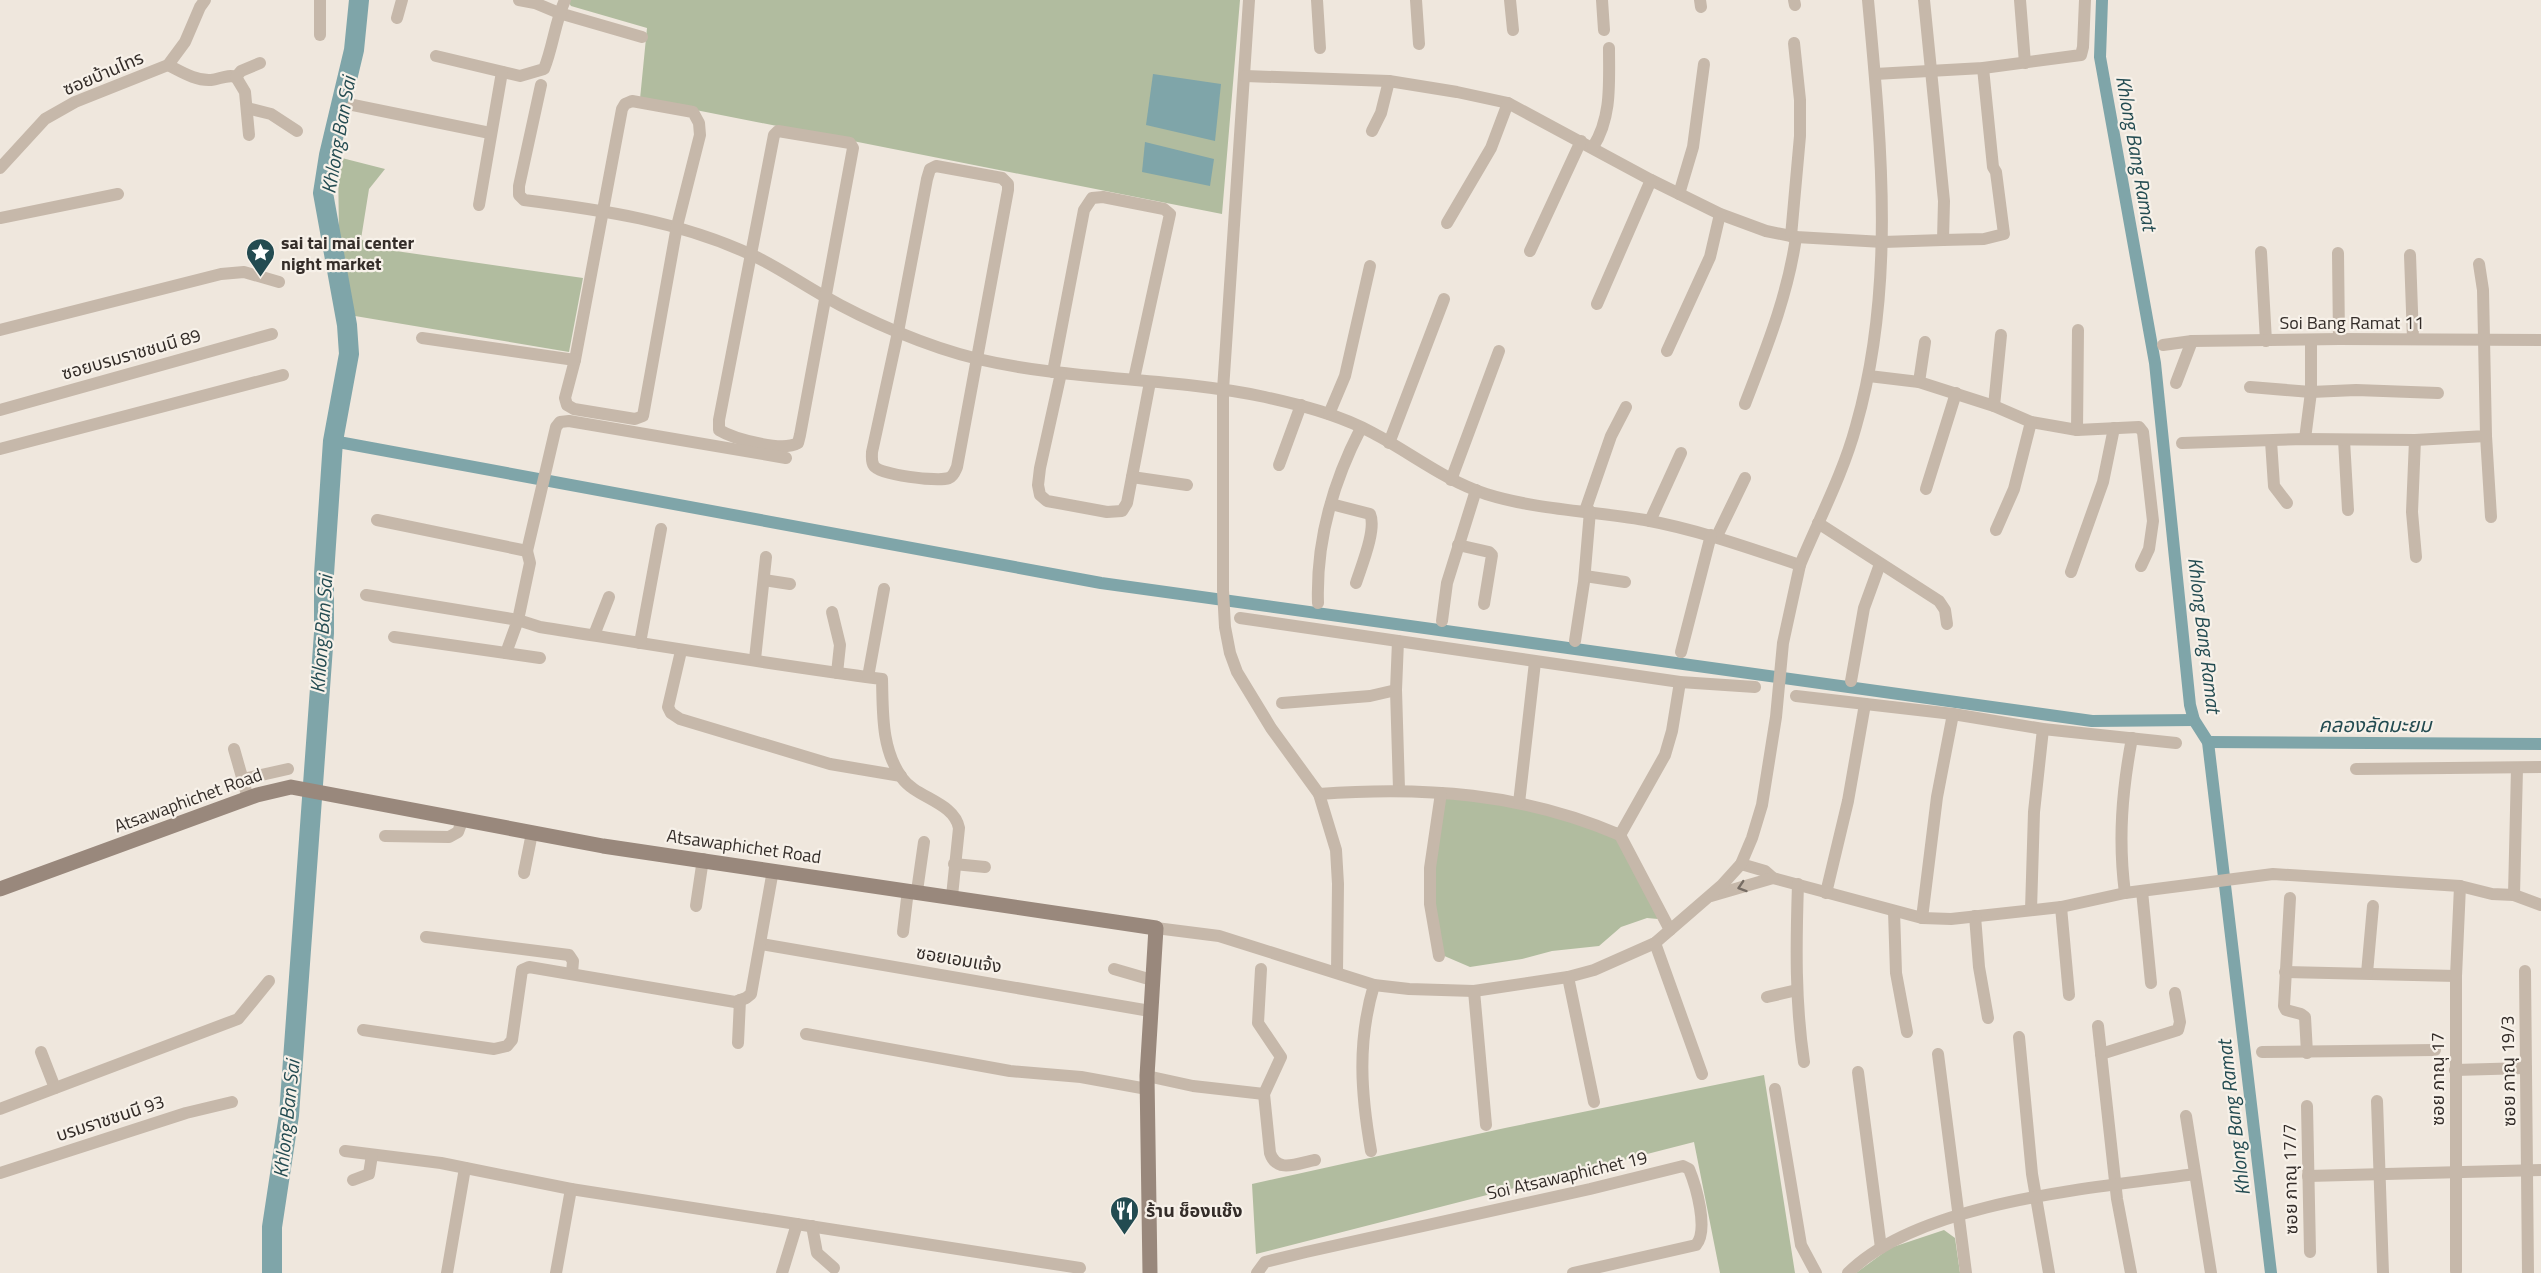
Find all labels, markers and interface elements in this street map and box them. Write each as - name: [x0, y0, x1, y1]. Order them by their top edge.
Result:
- street label: ซอยบ้านไทร: [58, 44, 148, 102]
- water label: Khlong Ban Sai: [312, 71, 364, 196]
- water label: Khlong Bang Ramat: [2108, 73, 2166, 235]
- place label: sai tai mai center night market: [281, 229, 414, 277]
- place icon: sai tai mai center night market: [244, 236, 276, 278]
- street label: Soi Bang Ramat 11: [2280, 309, 2424, 336]
- street label: ซอยบรมราชชนนี 89: [58, 321, 204, 387]
- water label: Khlong Bang Ramat: [2180, 555, 2230, 717]
- water label: Khlong Ban Sai: [301, 571, 341, 694]
- water label: คลองลัดมะยม: [2319, 709, 2433, 740]
- street label: Atsawaphichet Road: [110, 761, 266, 839]
- street label: Atsawaphichet Road: [665, 822, 823, 870]
- one-way arrow: [1737, 880, 1748, 892]
- street label: ซอยเอมแจ้ง: [914, 938, 1004, 980]
- street label: ซอย ภาณุ 19/3: [2494, 1015, 2522, 1127]
- street label: ซอย ภาณุ 17: [2424, 1032, 2451, 1126]
- water label: Khlong Bang Ramat: [2208, 1036, 2258, 1198]
- water label: Khlong Ban Sai: [264, 1056, 308, 1179]
- street label: บรมราชชนนี 93: [52, 1088, 168, 1148]
- street label: ซอย ภาณุ 17/7: [2276, 1123, 2304, 1235]
- street label: Soi Atsawaphichet 19: [1484, 1143, 1650, 1207]
- restaurant icon: ร้าน ช็องแช๊ง: [1109, 1194, 1141, 1236]
- place label: ร้าน ช็องแช๊ง: [1146, 1197, 1243, 1224]

